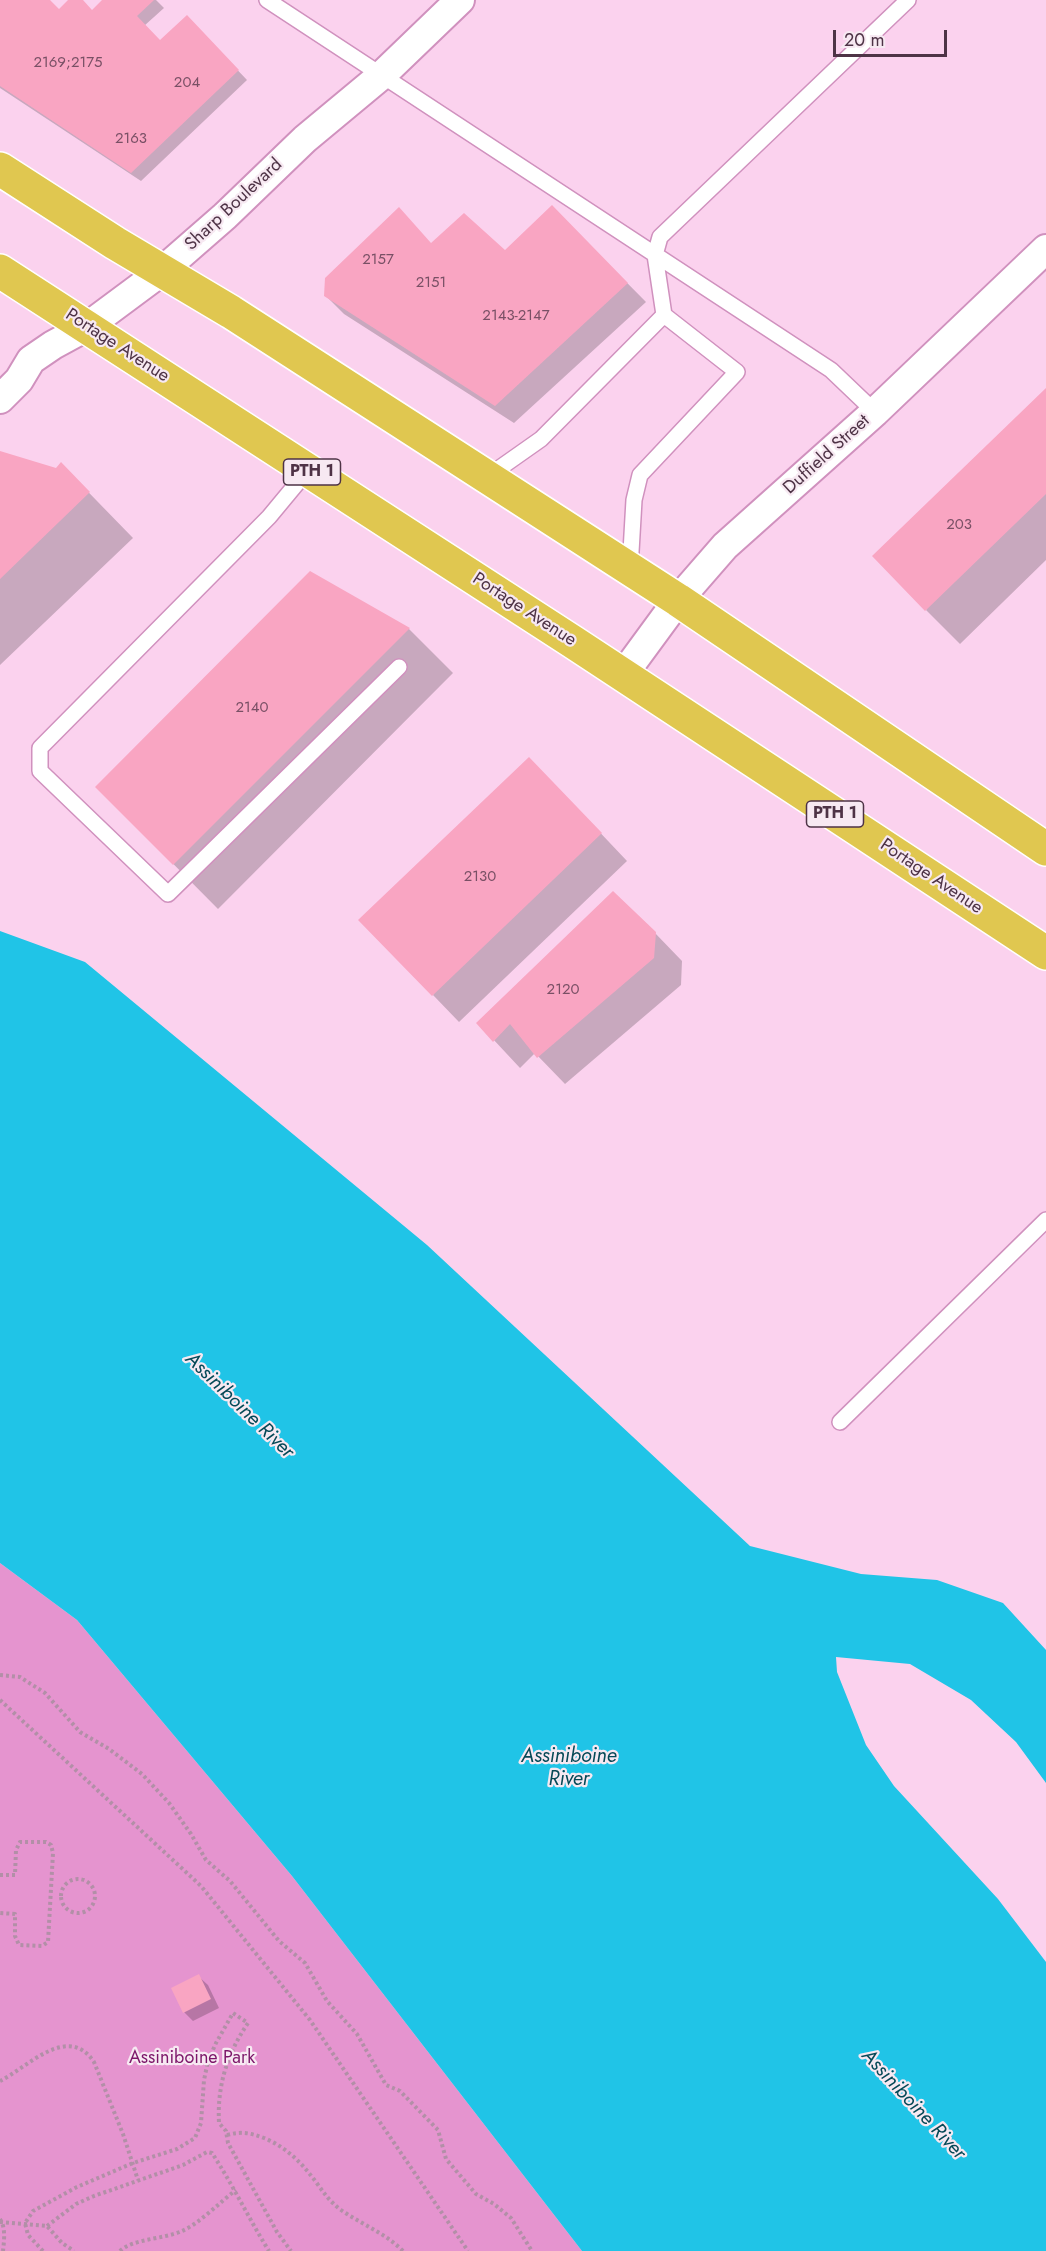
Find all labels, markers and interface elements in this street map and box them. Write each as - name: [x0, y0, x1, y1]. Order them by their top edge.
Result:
- scale bar: [836, 18, 950, 56]
- text: 20 m: [844, 27, 884, 53]
- house number: 2169;2175: [33, 54, 103, 72]
- house number: 204: [174, 74, 200, 92]
- house number: 2163: [115, 130, 147, 148]
- street label: Sharp Boulevard: [181, 154, 287, 256]
- house number: 2157: [362, 251, 394, 269]
- house number: 2151: [416, 274, 446, 292]
- street label: Portage Avenue: [61, 304, 173, 388]
- house number: 2143-2147: [482, 307, 550, 325]
- street label: Duffield Street: [779, 411, 875, 499]
- road number: PTH 1: [284, 459, 340, 485]
- house number: 203: [946, 516, 972, 534]
- street label: Portage Avenue: [468, 568, 580, 652]
- house number: 2140: [235, 699, 269, 717]
- road number: PTH 1: [806, 801, 864, 827]
- street label: Portage Avenue: [876, 835, 986, 919]
- house number: 2130: [464, 868, 496, 886]
- house number: 2120: [547, 981, 579, 999]
- water label: Assiniboine River: [179, 1348, 299, 1464]
- water label: Assiniboine River: [521, 1745, 617, 1792]
- water label: Assiniboine River: [856, 2045, 970, 2165]
- park label: Assiniboine Park: [129, 2048, 255, 2070]

